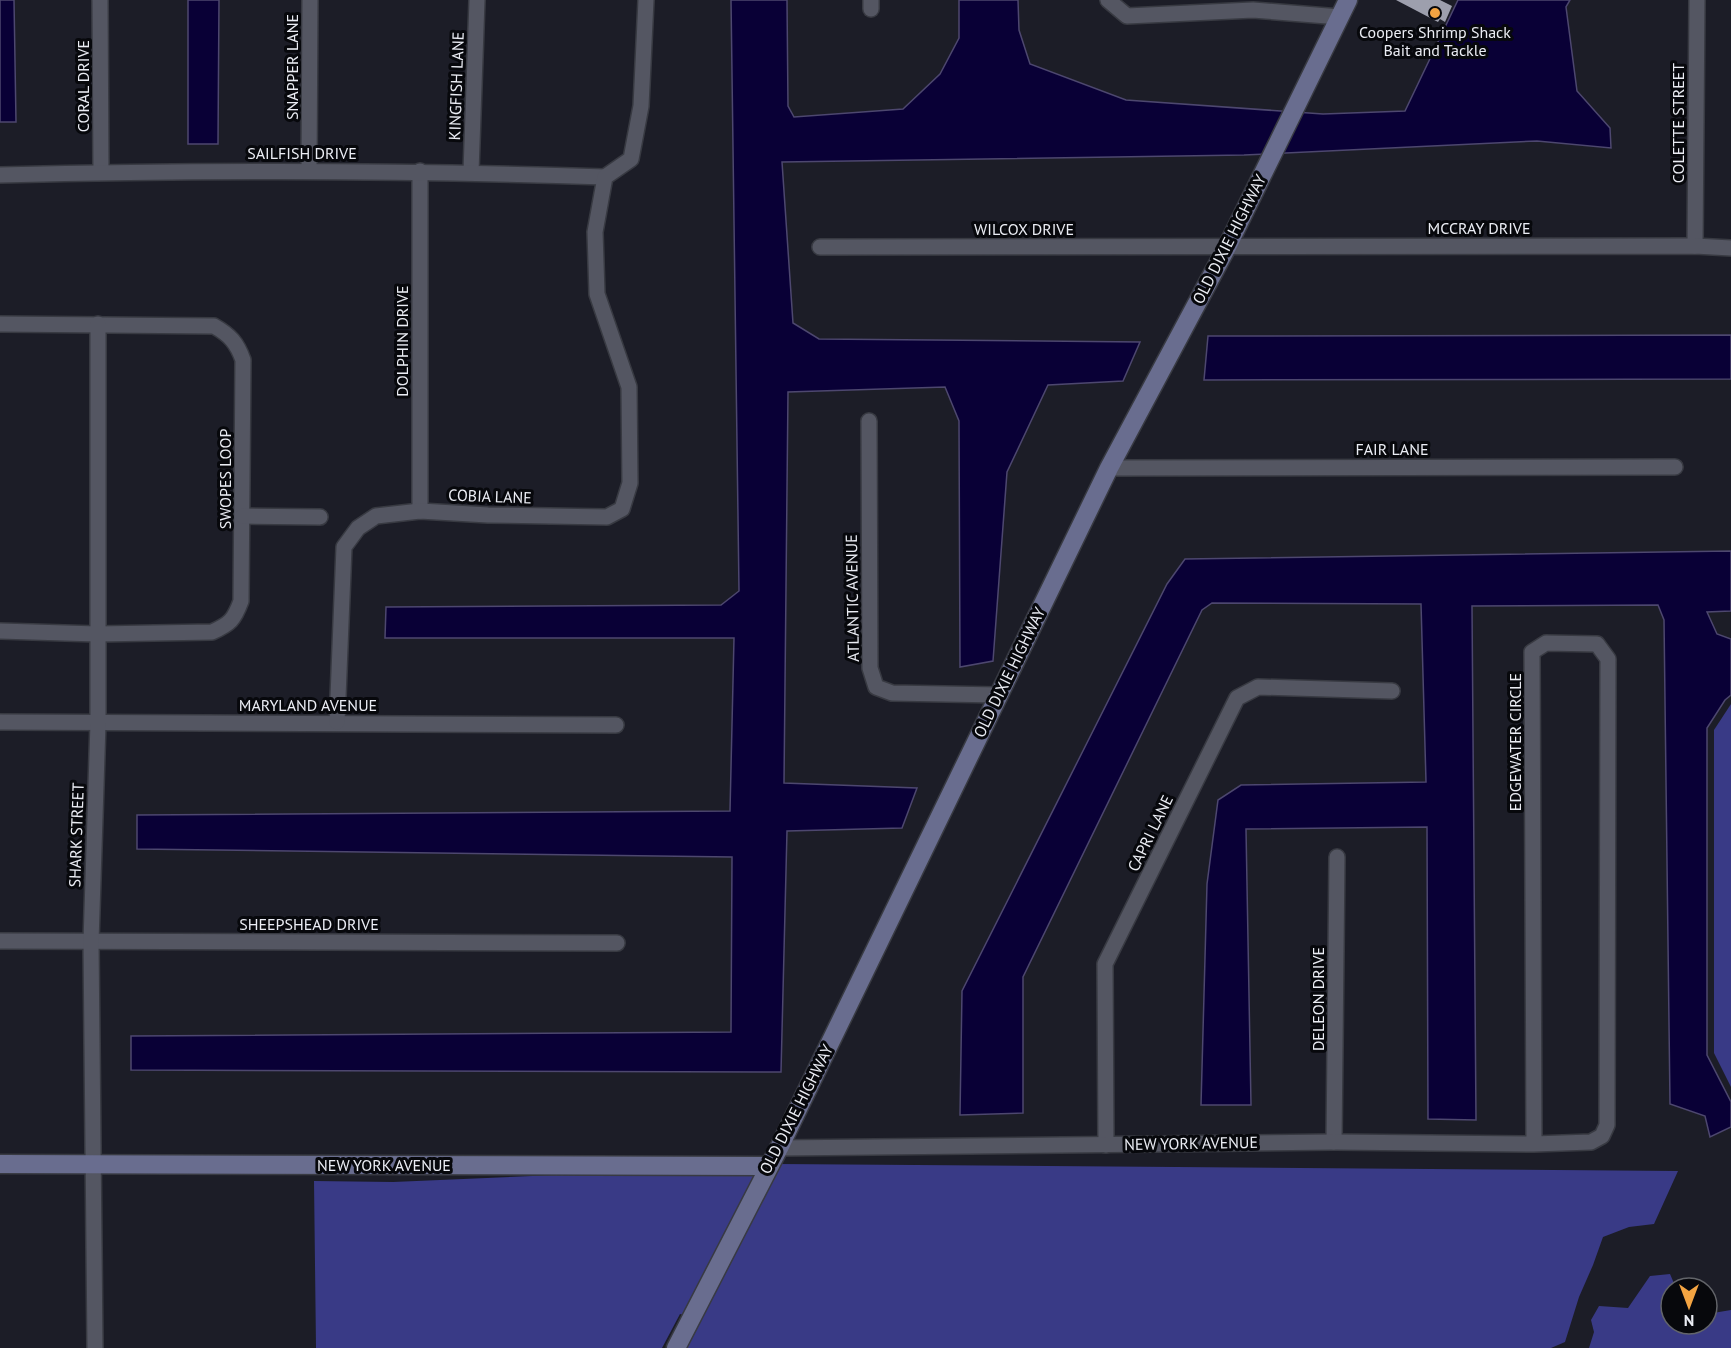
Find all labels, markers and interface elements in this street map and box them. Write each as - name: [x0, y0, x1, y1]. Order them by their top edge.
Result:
- marker: Coopers Shrimp Shack Bait and Tackle: [1428, 6, 1442, 20]
- street label: SNAPPER LANE: [282, 14, 302, 120]
- place label: Coopers Shrimp Shack Bait and Tackle: [1359, 22, 1511, 60]
- street label: KINGFISH LANE: [444, 31, 468, 141]
- street label: CORAL DRIVE: [73, 40, 93, 132]
- street label: COLETTE STREET: [1668, 63, 1688, 183]
- street label: SAILFISH DRIVE: [247, 143, 357, 163]
- street label: OLD DIXIE HIGHWAY: [1188, 171, 1270, 307]
- street label: MCCRAY DRIVE: [1428, 218, 1531, 238]
- street label: WILCOX DRIVE: [974, 219, 1074, 239]
- street label: DOLPHIN DRIVE: [392, 285, 412, 397]
- street label: SWOPES LOOP: [215, 429, 235, 529]
- street label: FAIR LANE: [1355, 439, 1429, 459]
- street label: COBIA LANE: [448, 485, 532, 507]
- street label: ATLANTIC AVENUE: [841, 534, 863, 662]
- street label: OLD DIXIE HIGHWAY: [969, 604, 1049, 740]
- street label: EDGEWATER CIRCLE: [1505, 673, 1525, 811]
- street label: MARYLAND AVENUE: [239, 695, 377, 715]
- street label: SHARK STREET: [64, 782, 88, 888]
- street label: CAPRI LANE: [1123, 792, 1177, 874]
- street label: SHEEPSHEAD DRIVE: [239, 914, 379, 934]
- street label: DELEON DRIVE: [1308, 947, 1328, 1051]
- street label: OLD DIXIE HIGHWAY: [755, 1041, 837, 1177]
- street label: NEW YORK AVENUE: [1124, 1132, 1258, 1154]
- street label: NEW YORK AVENUE: [317, 1155, 451, 1175]
- north arrow: [1659, 1276, 1719, 1336]
- text: N: [1684, 1311, 1694, 1331]

